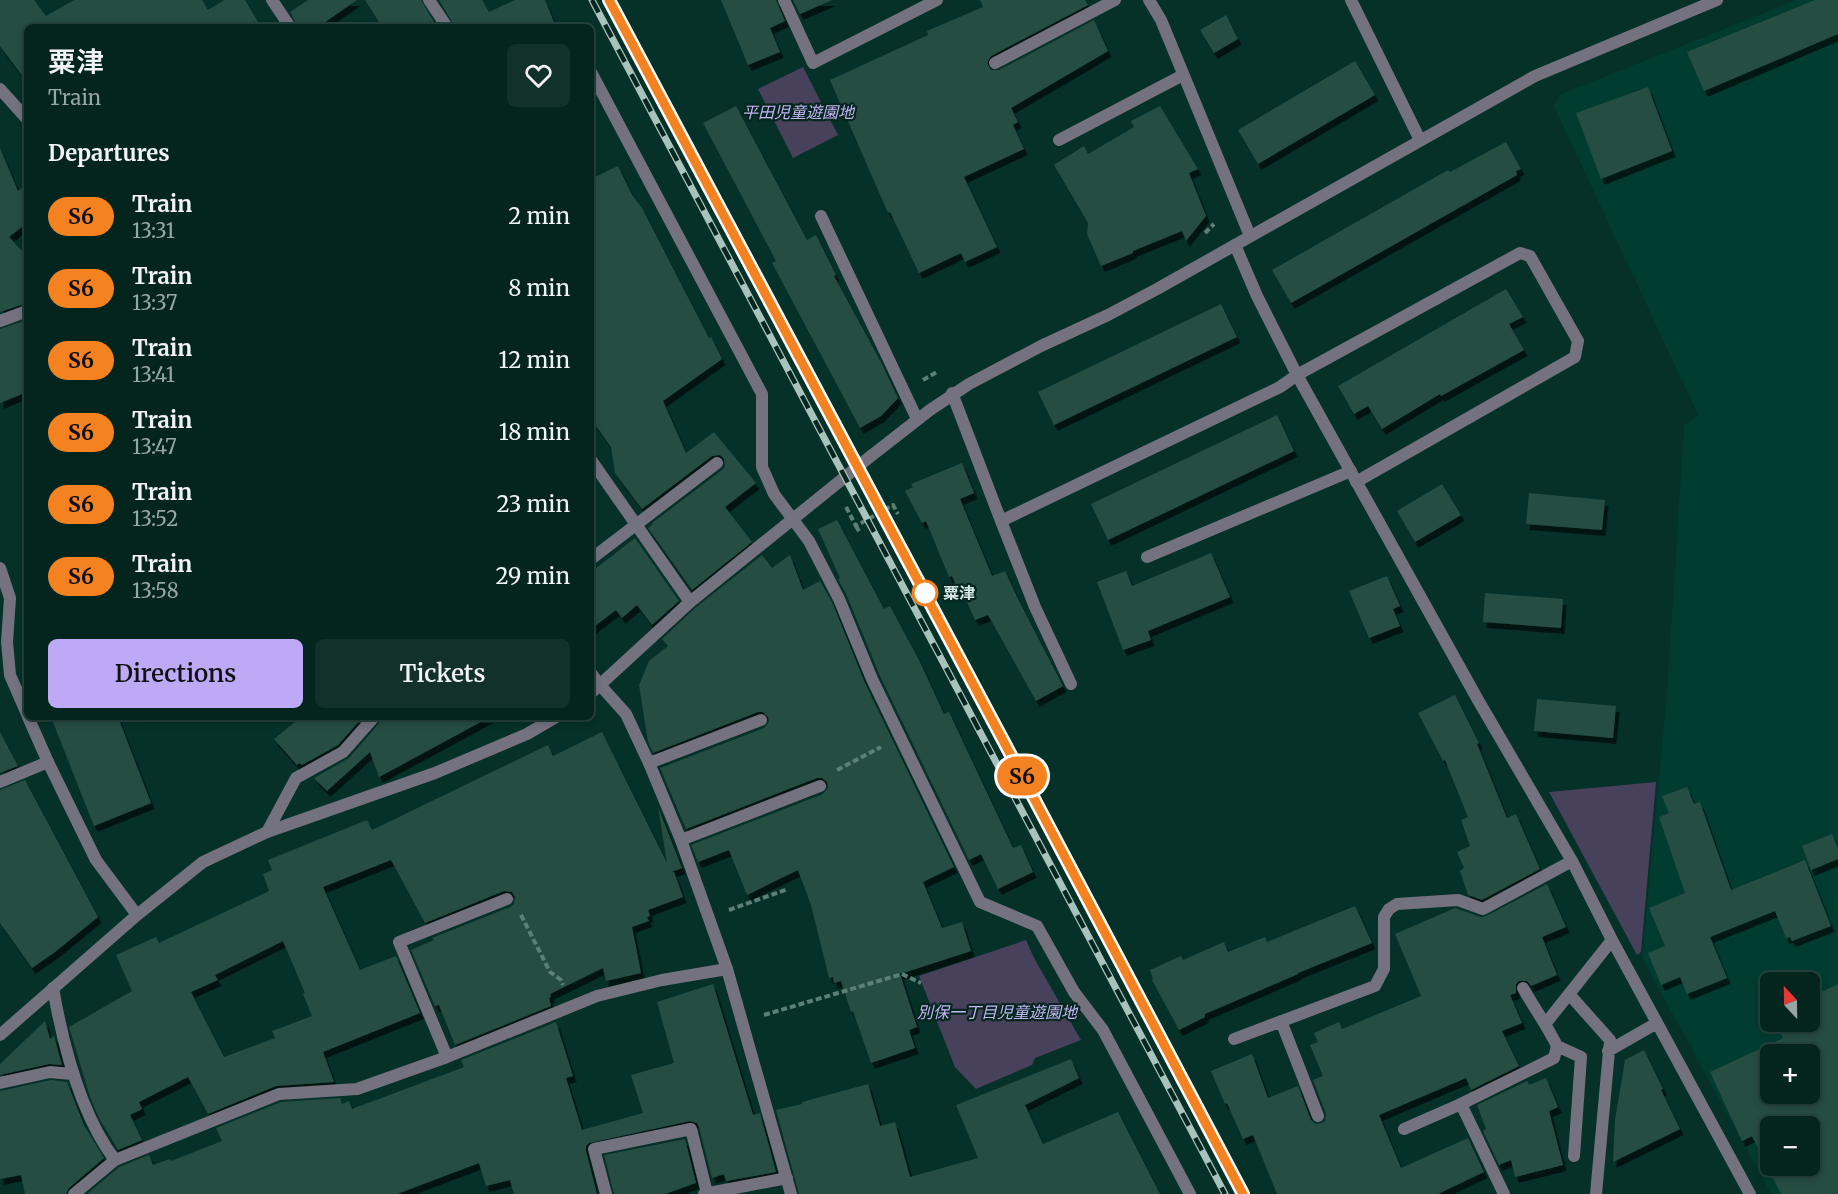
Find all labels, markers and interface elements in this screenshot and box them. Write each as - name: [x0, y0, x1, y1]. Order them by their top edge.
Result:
- text: 粟津: [48, 44, 104, 80]
- button: heart: [507, 44, 570, 107]
- text: Train: [48, 85, 101, 110]
- park label: 平田児童遊園地: [742, 102, 856, 122]
- text: Departures: [48, 139, 170, 167]
- text: Train: [132, 190, 192, 218]
- text: 2 min: [508, 202, 570, 230]
- text: S6: [68, 203, 94, 230]
- text: 13:31: [132, 218, 175, 243]
- text: Train: [132, 262, 192, 290]
- text: 8 min: [508, 274, 570, 302]
- text: S6: [68, 275, 94, 302]
- text: 13:37: [132, 290, 177, 315]
- text: Train: [132, 334, 192, 362]
- text: 12 min: [499, 346, 570, 374]
- text: S6: [68, 347, 94, 374]
- text: 13:41: [132, 362, 175, 387]
- text: Train: [132, 406, 192, 434]
- text: 18 min: [499, 418, 570, 446]
- text: S6: [68, 419, 94, 446]
- text: 13:47: [132, 434, 177, 459]
- text: Train: [132, 478, 192, 506]
- text: 23 min: [496, 490, 570, 518]
- text: S6: [68, 491, 94, 518]
- text: 13:52: [132, 506, 178, 531]
- text: Train: [132, 550, 192, 578]
- text: 29 min: [495, 562, 570, 590]
- text: S6: [68, 563, 94, 590]
- text: 13:58: [132, 578, 179, 603]
- marker: 粟津: [912, 580, 938, 606]
- place label: 粟津: [943, 583, 975, 603]
- button: Directions: [48, 639, 303, 708]
- button: Tickets: [315, 639, 570, 708]
- line badge: S6: [995, 756, 1049, 796]
- text: S6: [1009, 763, 1035, 790]
- north arrow: [1760, 972, 1820, 1032]
- map controls: [1760, 972, 1820, 1176]
- park label: 別保一丁目児童遊園地: [917, 1002, 1079, 1022]
- button: +: [1760, 1044, 1820, 1104]
- button: −: [1760, 1116, 1820, 1176]

